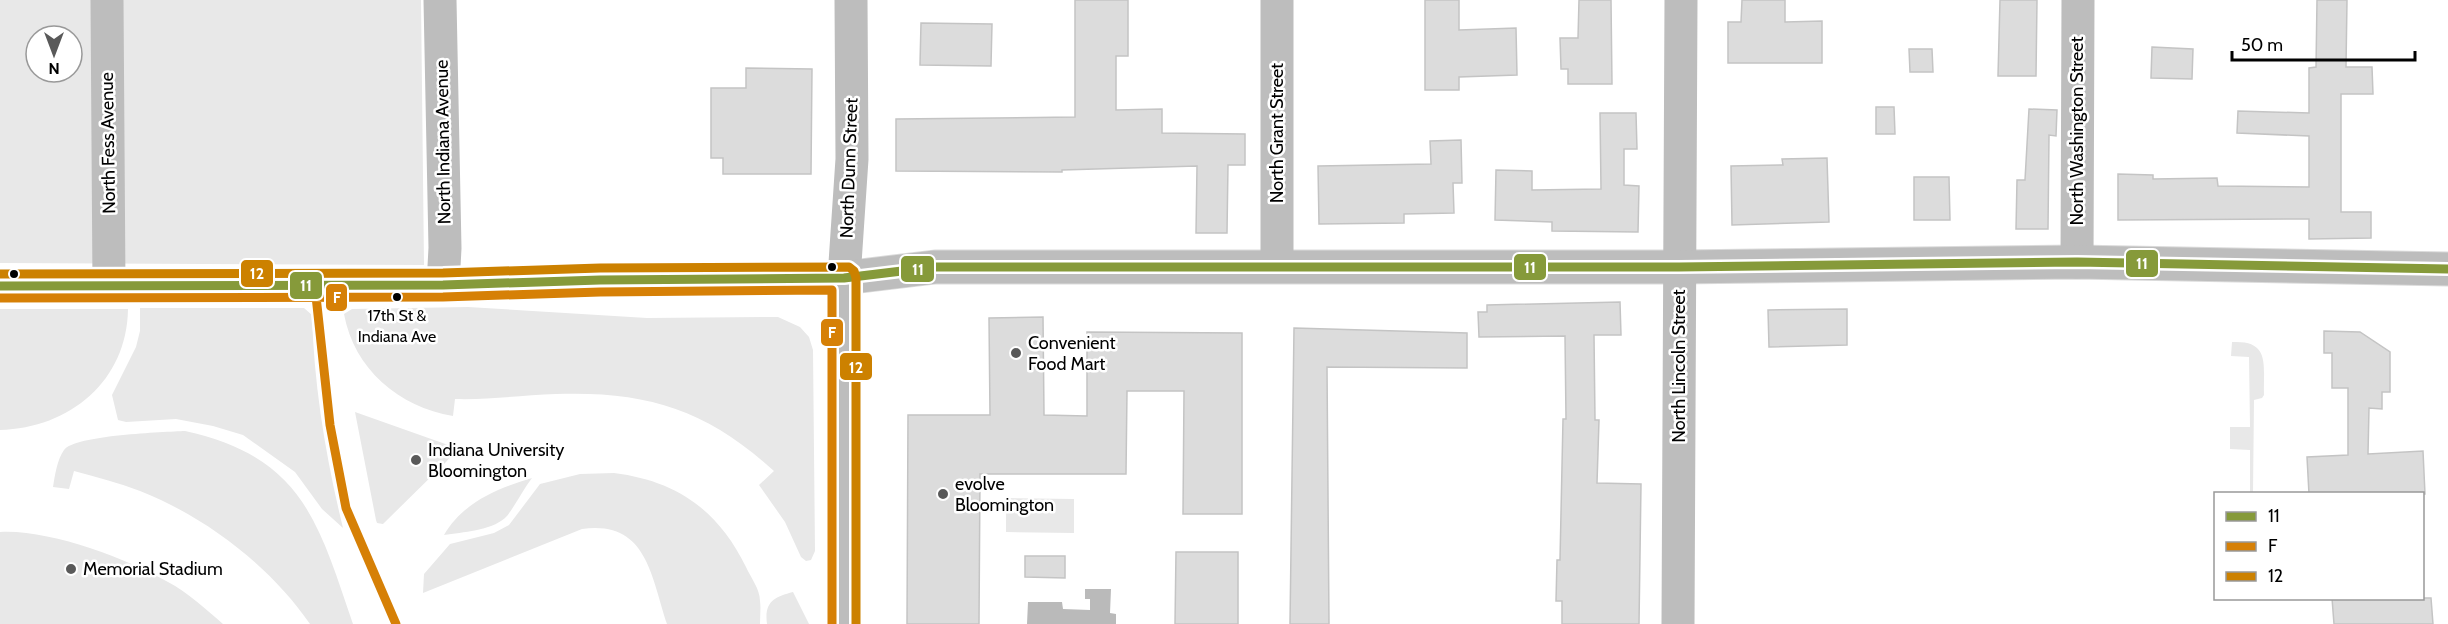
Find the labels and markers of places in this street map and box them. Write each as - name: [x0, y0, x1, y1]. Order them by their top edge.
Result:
- unlabelled marker: [826, 261, 838, 273]
- unlabelled marker: [8, 268, 20, 280]
- marker: 17th St & Indiana Ave: [391, 291, 403, 303]
- place label: 17th St & Indiana Ave: [358, 306, 436, 346]
- place label: Convenient Food Mart: [1028, 332, 1116, 375]
- marker: Convenient Food Mart: [1009, 346, 1023, 360]
- place label: Indiana University Bloomington: [428, 439, 564, 482]
- marker: Indiana University Bloomington: [409, 453, 423, 467]
- place label: evolve Bloomington: [955, 473, 1054, 516]
- marker: evolve Bloomington: [936, 487, 950, 501]
- place label: Memorial Stadium: [83, 558, 223, 580]
- marker: Memorial Stadium: [64, 562, 78, 576]

